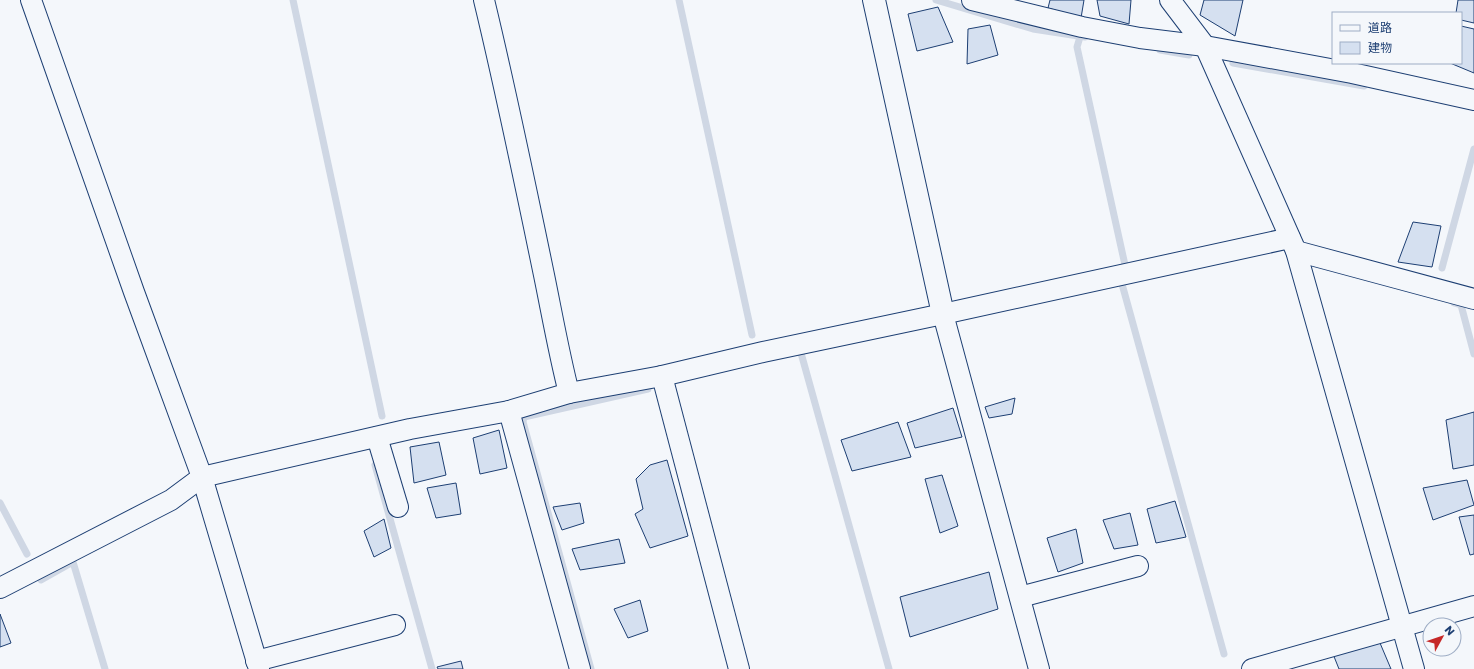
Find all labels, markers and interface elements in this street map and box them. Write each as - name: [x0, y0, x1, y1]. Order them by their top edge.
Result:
- legend: [1332, 12, 1462, 64]
- text: 道路: [1368, 19, 1392, 36]
- text: 建物: [1368, 39, 1392, 56]
- north arrow: [1422, 617, 1462, 657]
- text: N: [1441, 622, 1458, 639]

